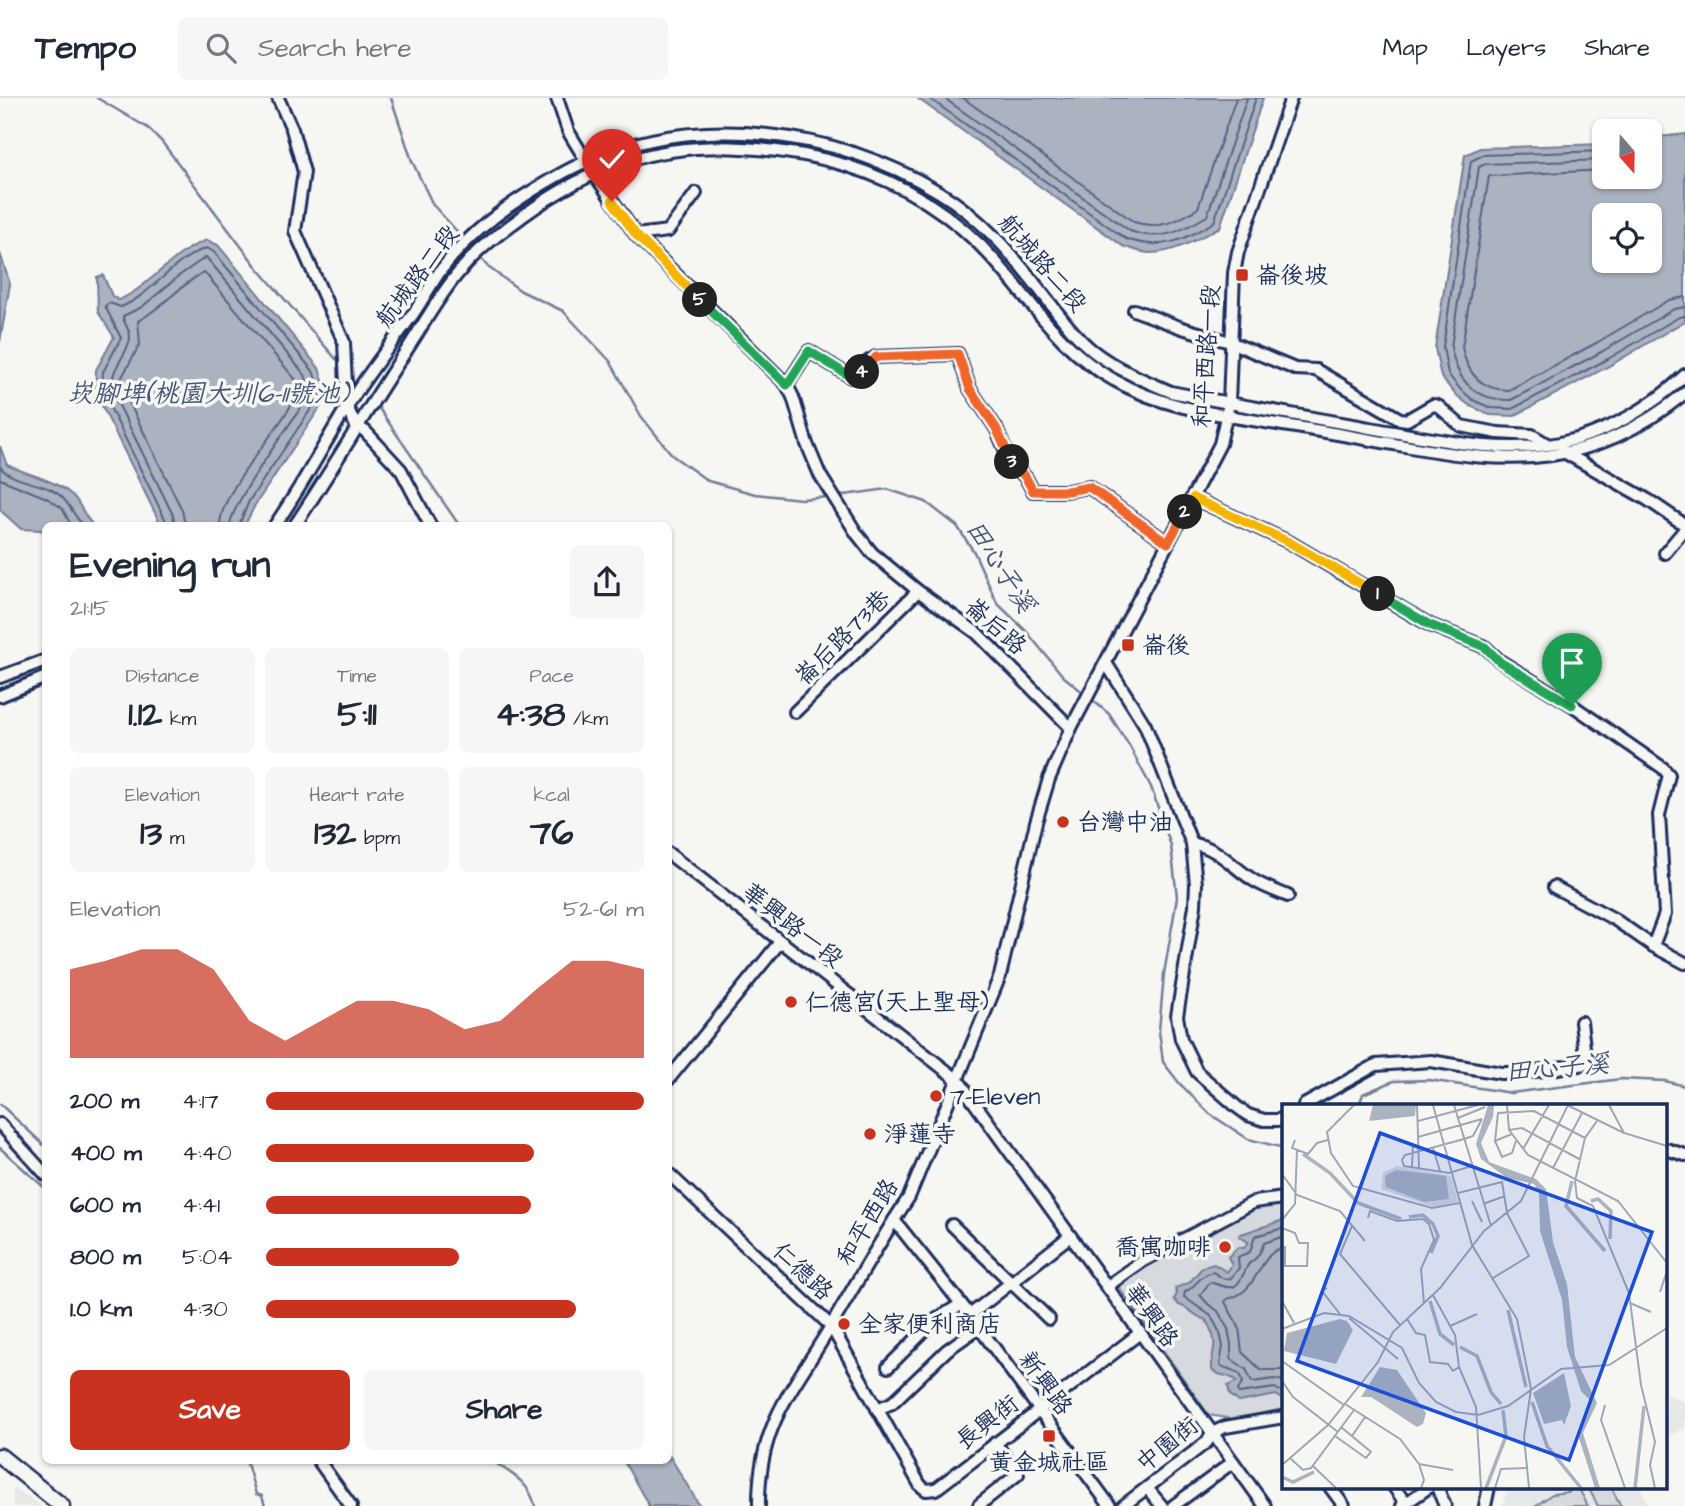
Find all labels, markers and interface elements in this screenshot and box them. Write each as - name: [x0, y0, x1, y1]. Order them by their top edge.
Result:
- search box: [178, 17, 668, 80]
- text: Tempo: [35, 25, 136, 71]
- icon: search: [202, 29, 240, 67]
- text: Search here: [258, 30, 411, 66]
- text: Map: [1383, 31, 1428, 65]
- text: Layers: [1466, 31, 1546, 65]
- text: Share: [1584, 31, 1650, 65]
- north arrow: [1592, 119, 1662, 189]
- map controls: [1592, 119, 1662, 273]
- pin: [582, 129, 642, 201]
- icon: check: [593, 140, 631, 178]
- button: locate: [1592, 203, 1662, 273]
- street label: 航城路二段: [990, 207, 1094, 320]
- street label: 航城路二段: [368, 218, 467, 335]
- place label: 崙後坡: [1256, 259, 1328, 293]
- marker: 崙後坡: [1234, 267, 1250, 283]
- pin: 5: [682, 282, 718, 318]
- street label: 和平西路一段: [1185, 283, 1229, 429]
- text: 5: [693, 286, 706, 313]
- pin: 4: [844, 354, 880, 390]
- text: 4: [855, 358, 868, 385]
- water label: 崁腳埤(桃園大圳6-11號池): [67, 376, 352, 412]
- pin: 3: [995, 444, 1030, 480]
- text: 3: [1007, 448, 1016, 475]
- pin: 2: [1168, 494, 1202, 530]
- text: 2: [1179, 498, 1190, 525]
- water label: 田心子溪: [957, 513, 1045, 622]
- text: Evening run: [70, 540, 271, 592]
- button: share: [570, 545, 644, 619]
- pin: 1: [1360, 576, 1396, 612]
- text: 1: [1376, 580, 1379, 607]
- street label: 崙后路73巷: [787, 582, 898, 693]
- street label: 崙后路: [957, 590, 1034, 663]
- text: 21:15: [70, 592, 109, 624]
- place label: 崙後: [1142, 629, 1190, 663]
- pin: [1542, 633, 1602, 705]
- marker: 崙後: [1120, 637, 1136, 653]
- icon: arrive: [1553, 644, 1591, 682]
- text: Distance: [125, 663, 199, 690]
- text: Time: [337, 663, 377, 690]
- text: Pace: [530, 663, 574, 690]
- text: 1.12: [128, 690, 162, 739]
- text: 5:11: [337, 690, 377, 739]
- text: 4:38: [495, 690, 565, 739]
- text: km: [162, 706, 196, 733]
- text: /km: [565, 706, 608, 733]
- text: Elevation: [125, 782, 200, 809]
- text: Heart rate: [309, 782, 405, 809]
- text: kcal: [533, 782, 570, 809]
- place label: 台灣中油: [1077, 806, 1173, 840]
- text: 13: [140, 809, 162, 858]
- text: 132: [314, 809, 356, 858]
- text: 76: [530, 809, 573, 858]
- marker: 台灣中油: [1055, 814, 1071, 830]
- text: m: [162, 825, 185, 852]
- text: bpm: [356, 825, 400, 852]
- street label: 華興路一段: [735, 875, 850, 976]
- text: Elevation: [70, 893, 161, 925]
- text: 52–61 m: [563, 893, 644, 925]
- place label: 仁德宮(天上聖母): [805, 986, 989, 1020]
- marker: 仁德宮(天上聖母): [783, 994, 799, 1010]
- water label: 田心子溪: [1504, 1045, 1612, 1090]
- place label: 7-Eleven: [950, 1080, 1041, 1114]
- text: 200 m: [70, 1085, 139, 1117]
- text: 4:17: [182, 1085, 219, 1117]
- marker: 7-Eleven: [928, 1088, 944, 1104]
- inset map: [1282, 1104, 1668, 1488]
- place label: 淨蓮寺: [884, 1118, 956, 1152]
- marker: 淨蓮寺: [862, 1126, 878, 1142]
- text: 400 m: [70, 1137, 142, 1169]
- text: 4:40: [182, 1137, 232, 1169]
- street label: 和平西路: [829, 1173, 907, 1272]
- text: 600 m: [70, 1189, 141, 1221]
- text: 4:41: [182, 1189, 220, 1221]
- place label: 喬寓咖啡: [1115, 1231, 1211, 1265]
- street label: 仁德路: [764, 1235, 840, 1309]
- marker: 喬寓咖啡: [1217, 1239, 1233, 1255]
- text: 800 m: [70, 1241, 141, 1273]
- text: 5:04: [182, 1241, 232, 1273]
- street label: 華興路: [1116, 1276, 1186, 1355]
- text: 1.0 km: [70, 1293, 132, 1325]
- text: 4:30: [182, 1293, 228, 1325]
- place label: 全家便利商店: [858, 1308, 1002, 1342]
- marker: 全家便利商店: [836, 1316, 852, 1332]
- street label: 新興路: [1010, 1344, 1080, 1423]
- button: Save: [70, 1370, 350, 1450]
- button: Share: [364, 1370, 644, 1450]
- street label: 長興街: [949, 1387, 1026, 1458]
- street label: 中園街: [1129, 1409, 1206, 1481]
- marker: 黃金城社區: [1041, 1428, 1057, 1444]
- place label: 黃金城社區: [989, 1446, 1109, 1480]

